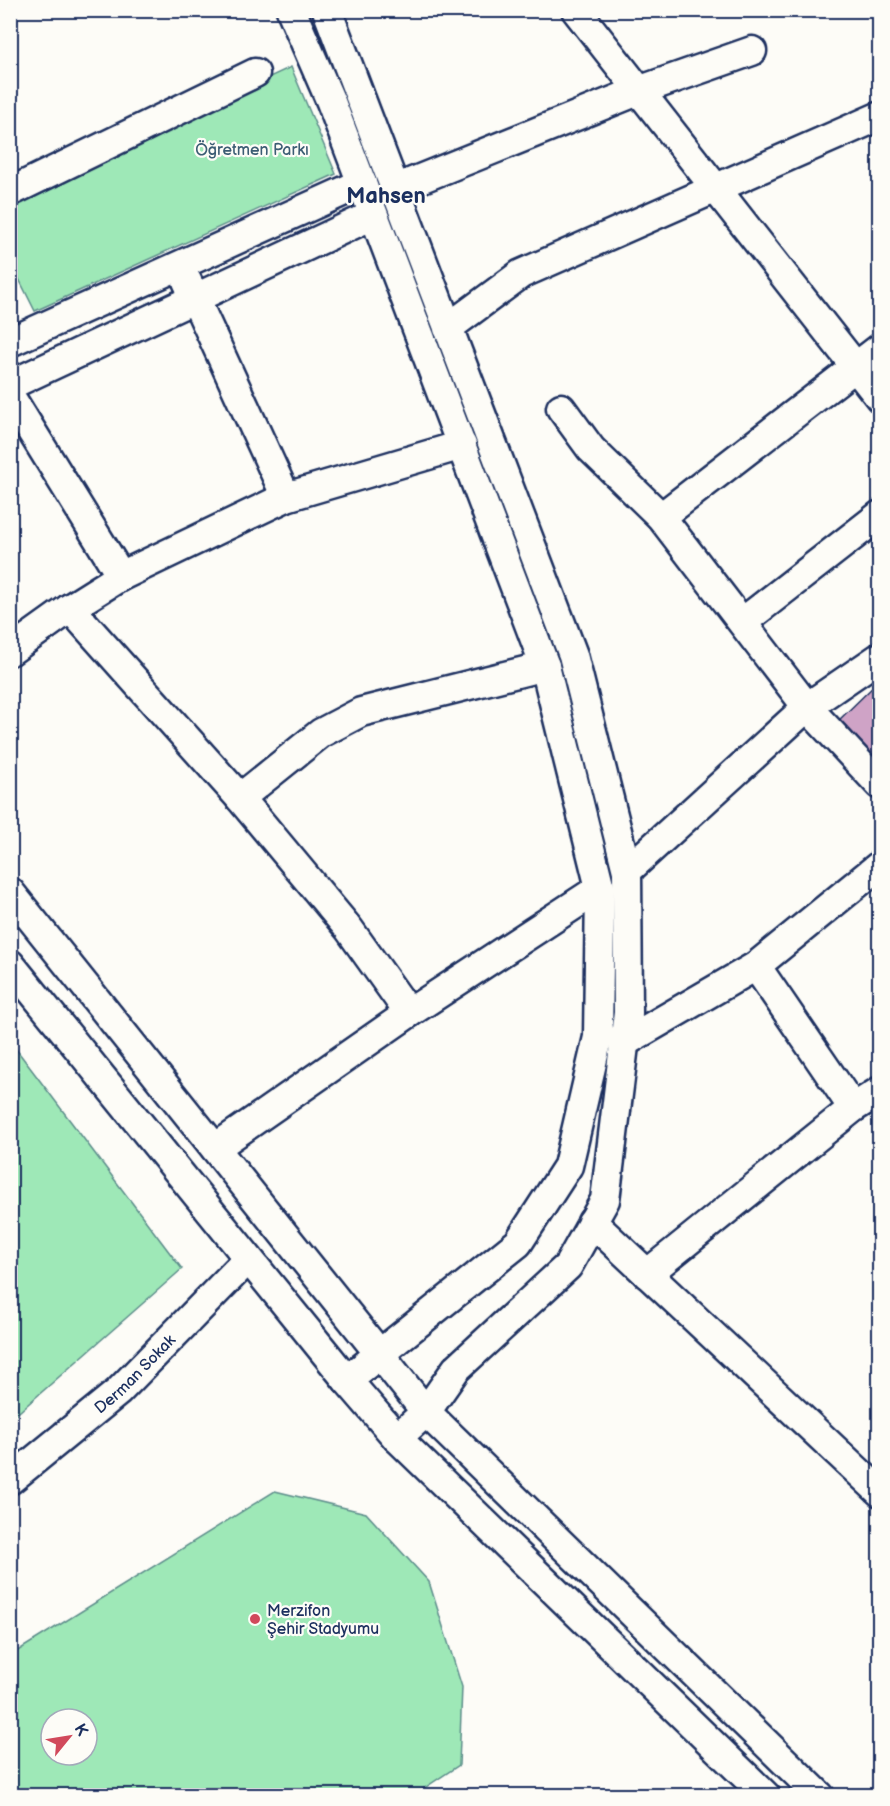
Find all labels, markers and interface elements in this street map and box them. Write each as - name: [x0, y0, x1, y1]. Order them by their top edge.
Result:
- park label: Öğretmen Parkı: [195, 139, 309, 160]
- district label: Mahsen: [346, 183, 426, 210]
- street label: Derman Sokak: [91, 1331, 180, 1418]
- place label: Merzifon Şehir Stadyumu: [267, 1602, 379, 1639]
- marker: Merzifon Şehir Stadyumu: [248, 1612, 262, 1626]
- north arrow: [39, 1707, 99, 1767]
- text: K: [70, 1721, 92, 1740]

